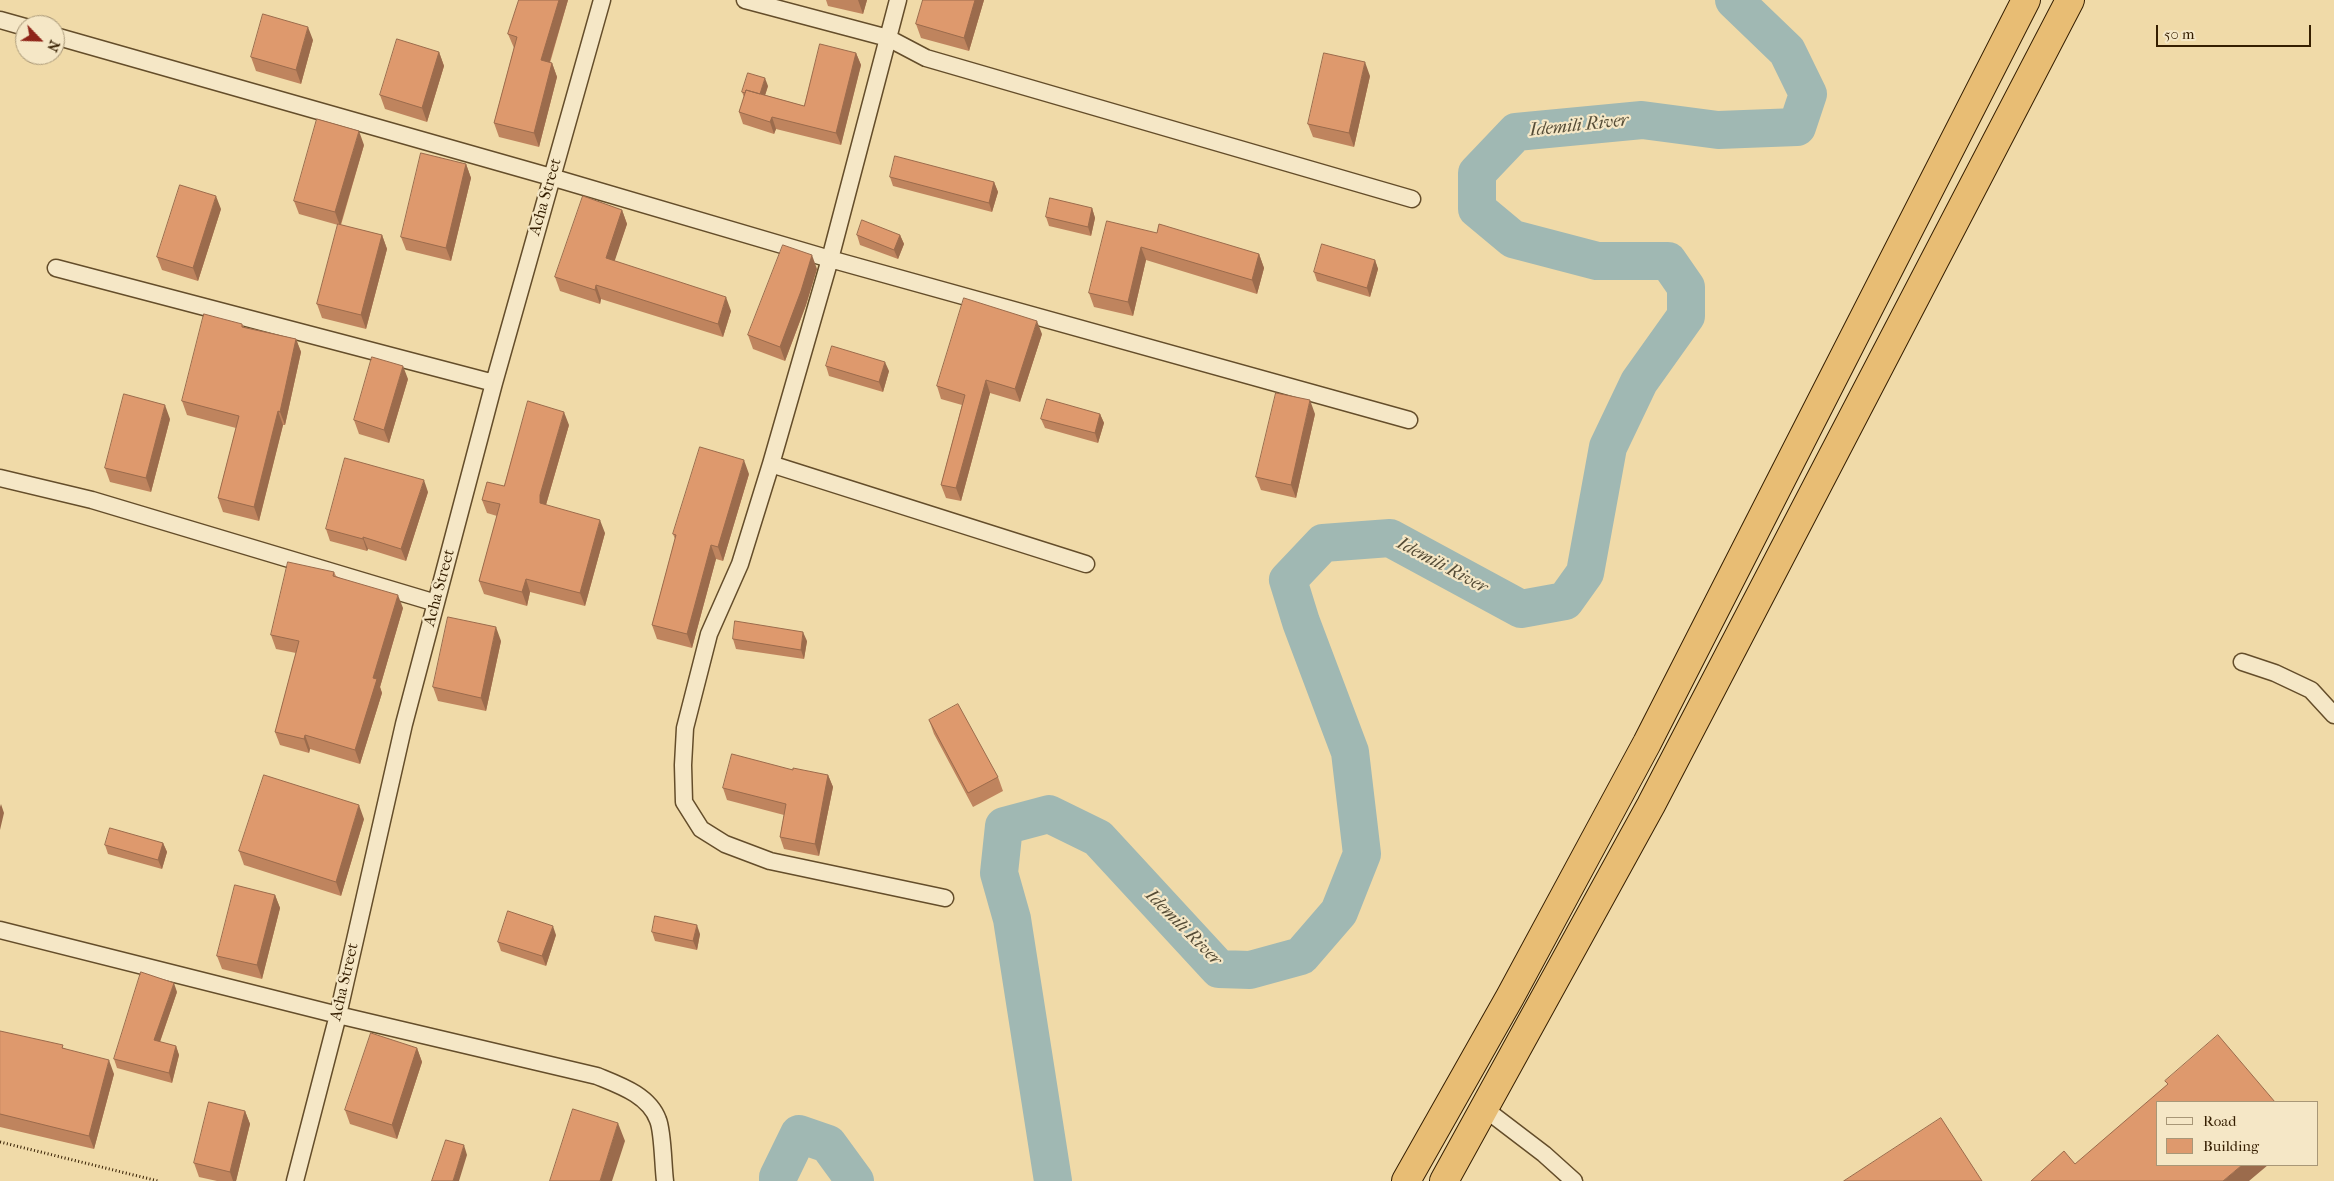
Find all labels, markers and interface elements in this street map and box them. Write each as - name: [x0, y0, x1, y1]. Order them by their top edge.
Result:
- north arrow: [15, 15, 65, 65]
- scale bar: [2159, 15, 2314, 47]
- text: 50 m: [2164, 25, 2194, 43]
- text: N: [43, 38, 63, 54]
- water label: Idemili River: [1528, 110, 1630, 142]
- street label: Acha Street: [526, 156, 566, 238]
- water label: Idemili River: [1393, 533, 1491, 599]
- street label: Acha Street: [420, 547, 460, 629]
- water label: Idemili River: [1140, 885, 1226, 971]
- street label: Acha Street: [327, 941, 363, 1023]
- legend: [2156, 1101, 2319, 1166]
- text: Road: [2203, 1112, 2236, 1130]
- text: Building: [2203, 1137, 2259, 1155]

